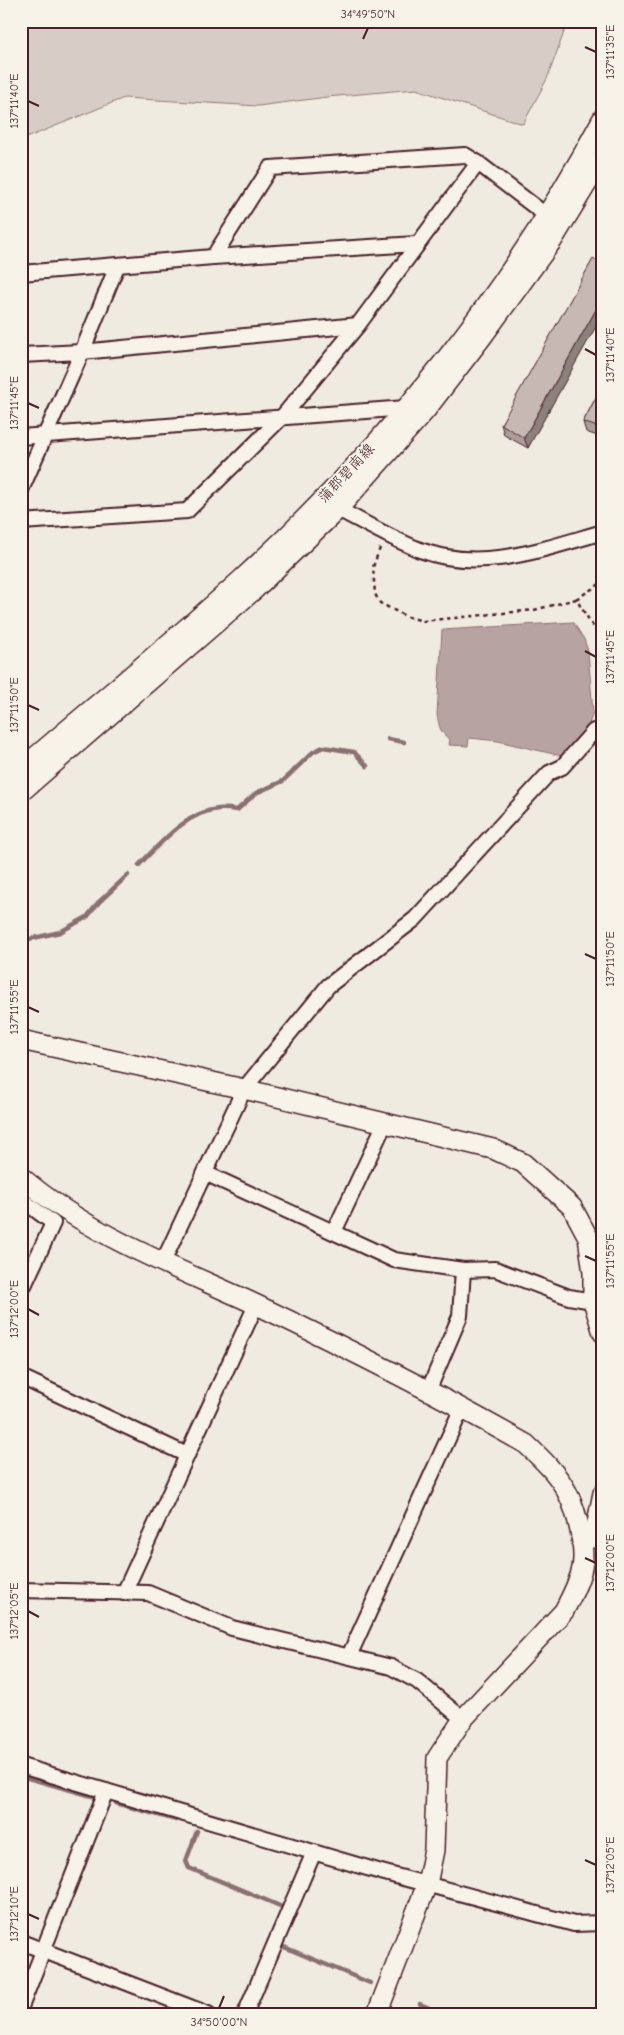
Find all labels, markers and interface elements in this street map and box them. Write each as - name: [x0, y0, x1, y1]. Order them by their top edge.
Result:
- text: 34°49'50"N: [341, 7, 395, 21]
- text: 137°11'35"E: [603, 25, 617, 79]
- text: 137°11'40"E: [7, 74, 21, 128]
- text: 137°11'40"E: [603, 328, 617, 382]
- text: 137°11'45"E: [7, 376, 21, 430]
- street label: 蒲郡碧南線: [314, 439, 378, 507]
- text: 137°11'45"E: [603, 630, 617, 684]
- text: 137°11'50"E: [7, 677, 21, 733]
- text: 137°11'50"E: [603, 931, 617, 987]
- text: 137°11'55"E: [7, 980, 21, 1034]
- text: 137°11'55"E: [603, 1234, 617, 1288]
- text: 137°12'00"E: [7, 1280, 21, 1338]
- text: 137°12'00"E: [603, 1534, 617, 1592]
- text: 137°12'05"E: [7, 1582, 21, 1640]
- text: 137°12'05"E: [603, 1836, 617, 1894]
- text: 137°12'10"E: [7, 1886, 21, 1942]
- text: 34°50'00"N: [191, 2015, 247, 2029]

